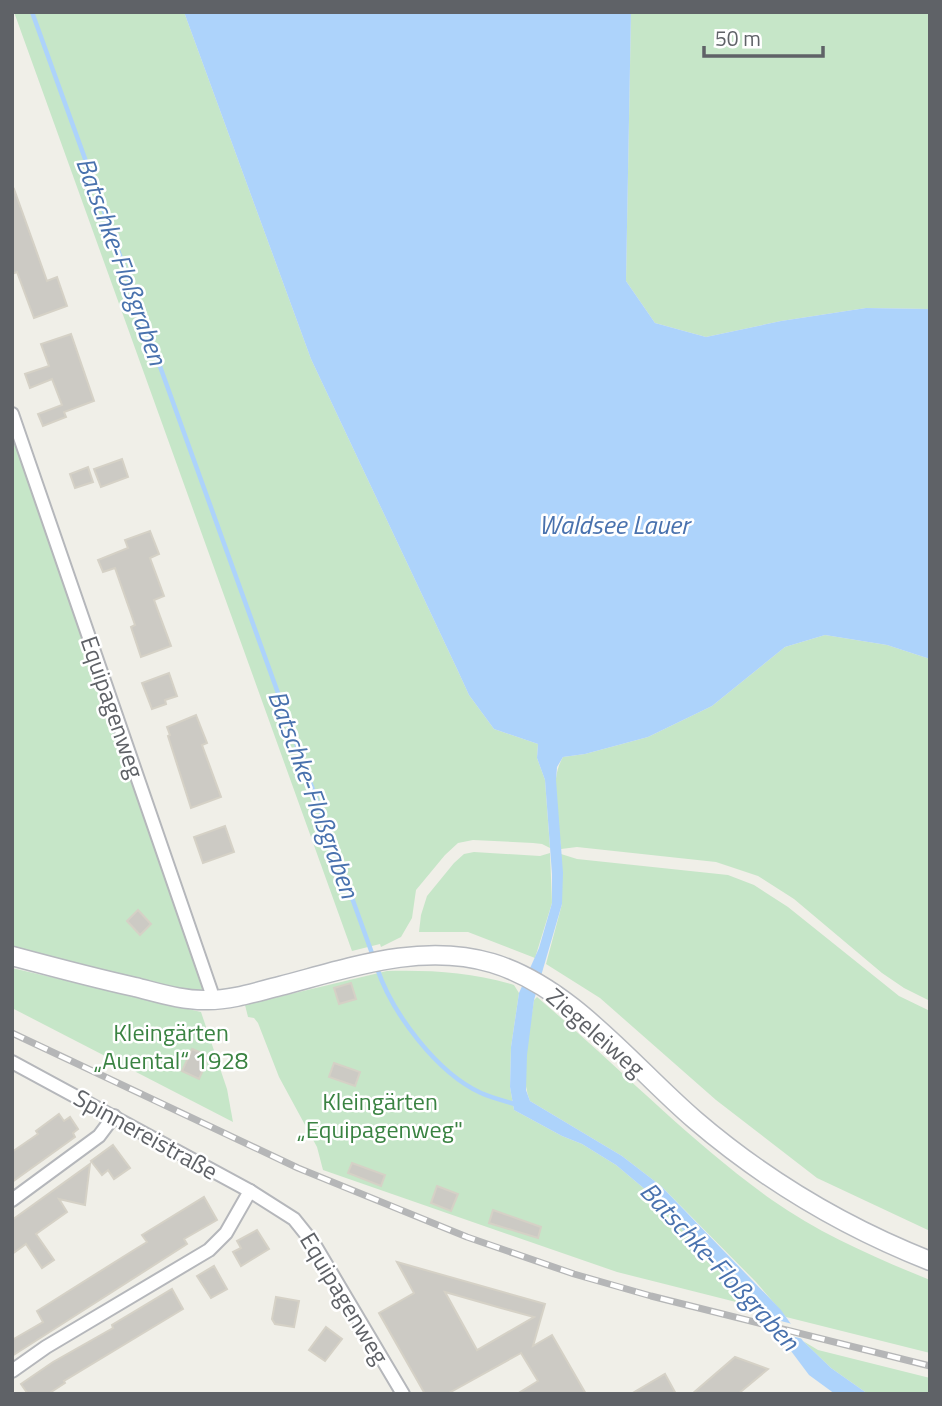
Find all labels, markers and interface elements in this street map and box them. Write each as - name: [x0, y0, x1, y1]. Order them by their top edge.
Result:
- scale bar: [704, 14, 823, 58]
- text: 50 m: [715, 22, 761, 54]
- water label: Batschke‐Floßgraben: [66, 152, 178, 371]
- water label: Waldsee Lauer: [539, 505, 692, 544]
- street label: Equipagenweg: [72, 631, 154, 783]
- water label: Batschke‐Floßgraben: [258, 685, 370, 904]
- street label: Ziegeleiweg: [539, 979, 653, 1085]
- park label: Kleingärten „Auental“ 1928: [94, 1014, 248, 1078]
- street label: Spinnereistraße: [67, 1079, 225, 1189]
- park label: Kleingärten „Equipagenweg": [297, 1083, 463, 1147]
- water label: Batschke‐Floßgraben: [631, 1173, 809, 1360]
- street label: Equipagenweg: [291, 1225, 399, 1371]

